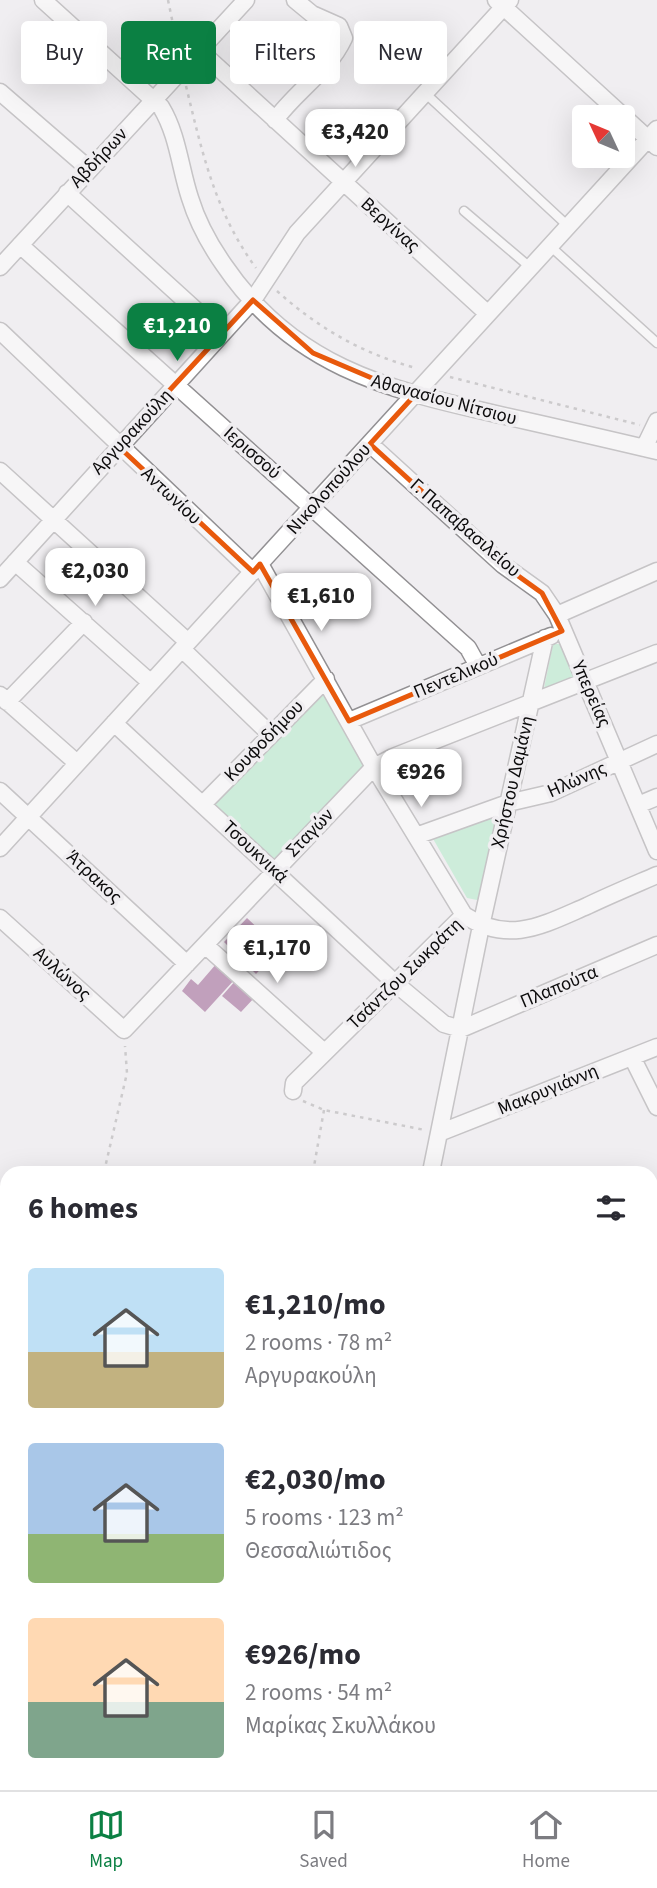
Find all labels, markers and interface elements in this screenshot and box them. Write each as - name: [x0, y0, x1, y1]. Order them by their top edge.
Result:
- chip: Buy: [21, 21, 107, 84]
- chip: Rent: [121, 21, 216, 84]
- chip: Filters: [230, 21, 340, 84]
- chip: New: [354, 21, 447, 84]
- north arrow: [572, 105, 635, 168]
- map controls: [572, 105, 635, 168]
- pin: €3,420: [298, 110, 412, 169]
- text: €3,420: [321, 115, 389, 148]
- street label: Αβδήρων: [64, 122, 134, 194]
- street label: Βεργίνας: [354, 191, 426, 259]
- pin: €1,210: [120, 304, 234, 363]
- text: €1,210: [143, 309, 211, 342]
- street label: Αθανασίου Νίτσιου: [368, 368, 520, 432]
- street label: Αργυρακούλη: [85, 383, 179, 481]
- street label: Ιερισσού: [217, 420, 287, 486]
- street label: Νικολοπούλου: [280, 437, 378, 541]
- street label: Αντωνίου: [135, 461, 207, 531]
- street label: Γ. Παπαβασιλείου: [404, 472, 526, 584]
- pin: €2,030: [38, 548, 152, 608]
- text: €2,030: [61, 554, 129, 587]
- pin: €1,610: [264, 574, 378, 633]
- text: €1,610: [287, 579, 355, 612]
- street label: Πεντελικού: [409, 646, 503, 706]
- street label: Υπερείας: [564, 655, 618, 732]
- street label: Κουφοδήμου: [218, 694, 310, 788]
- street label: Χρήστου Δαμάνη: [485, 713, 541, 851]
- pin: €926: [380, 750, 462, 809]
- text: €926: [397, 755, 445, 788]
- street label: Ηλώνης: [543, 755, 611, 805]
- street label: Σταγών: [280, 802, 340, 864]
- street label: Τσουκνικά: [216, 814, 294, 890]
- street label: Άτρακος: [60, 844, 128, 910]
- street label: Τσάντζου Σωκράτη: [341, 912, 469, 1036]
- pin: €1,170: [220, 926, 334, 985]
- text: €1,170: [243, 931, 311, 964]
- street label: Αυλώνος: [27, 941, 97, 1007]
- street label: Πλαπούτα: [516, 958, 602, 1015]
- street label: Μακρυγιάννη: [494, 1058, 602, 1122]
- text: 6 homes: [28, 1187, 138, 1230]
- icon: filters: [592, 1189, 630, 1227]
- text: €1,210/mo: [245, 1283, 386, 1326]
- icon: home: [84, 1296, 168, 1380]
- text: 2 rooms · 78 m²: [245, 1326, 392, 1359]
- text: Αργυρακούλη: [245, 1359, 377, 1392]
- text: €2,030/mo: [245, 1458, 386, 1501]
- icon: home: [84, 1471, 168, 1555]
- text: 5 rooms · 123 m²: [245, 1501, 404, 1534]
- text: Θεσσαλιώτιδος: [245, 1534, 392, 1567]
- text: €926/mo: [245, 1633, 361, 1676]
- icon: home: [84, 1646, 168, 1730]
- text: 2 rooms · 54 m²: [245, 1676, 392, 1709]
- text: Μαρίκας Σκυλλάκου: [245, 1709, 436, 1742]
- tab: Map: [87, 1806, 125, 1875]
- tab: Saved: [299, 1806, 348, 1875]
- tab: Home: [522, 1806, 570, 1875]

